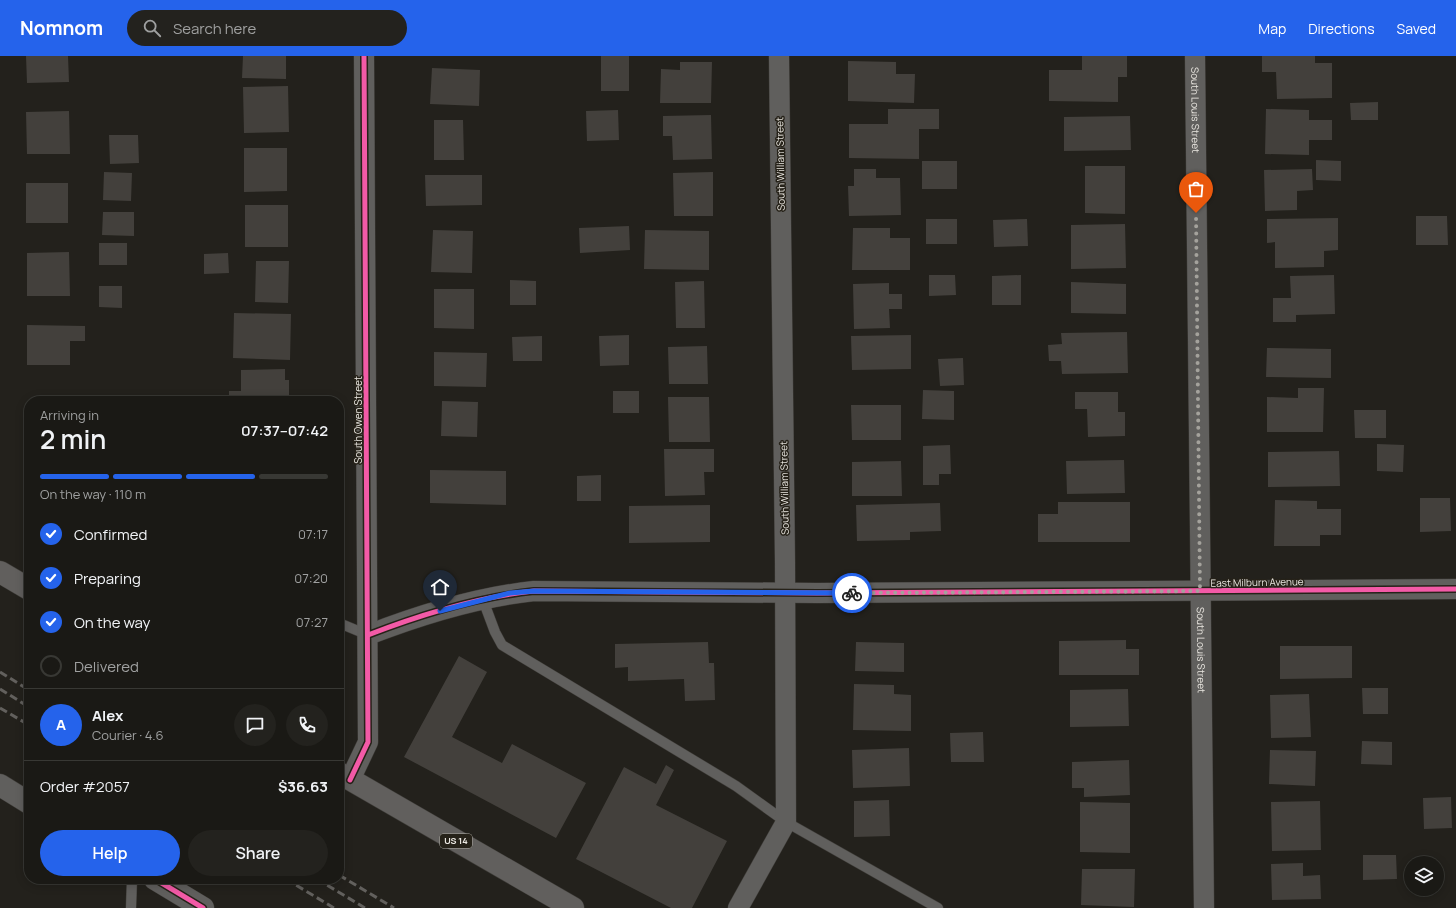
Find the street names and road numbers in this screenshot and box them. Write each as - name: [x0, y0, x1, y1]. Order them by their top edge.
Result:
- street label: South Louis Street: [1188, 67, 1203, 153]
- street label: South William Street: [772, 117, 788, 211]
- street label: South Owen Street: [351, 376, 365, 464]
- street label: South William Street: [776, 441, 792, 535]
- street label: East Milburn Avenue: [1210, 574, 1304, 590]
- street label: South Louis Street: [1194, 607, 1209, 693]
- road number: US 14: [440, 834, 472, 848]

